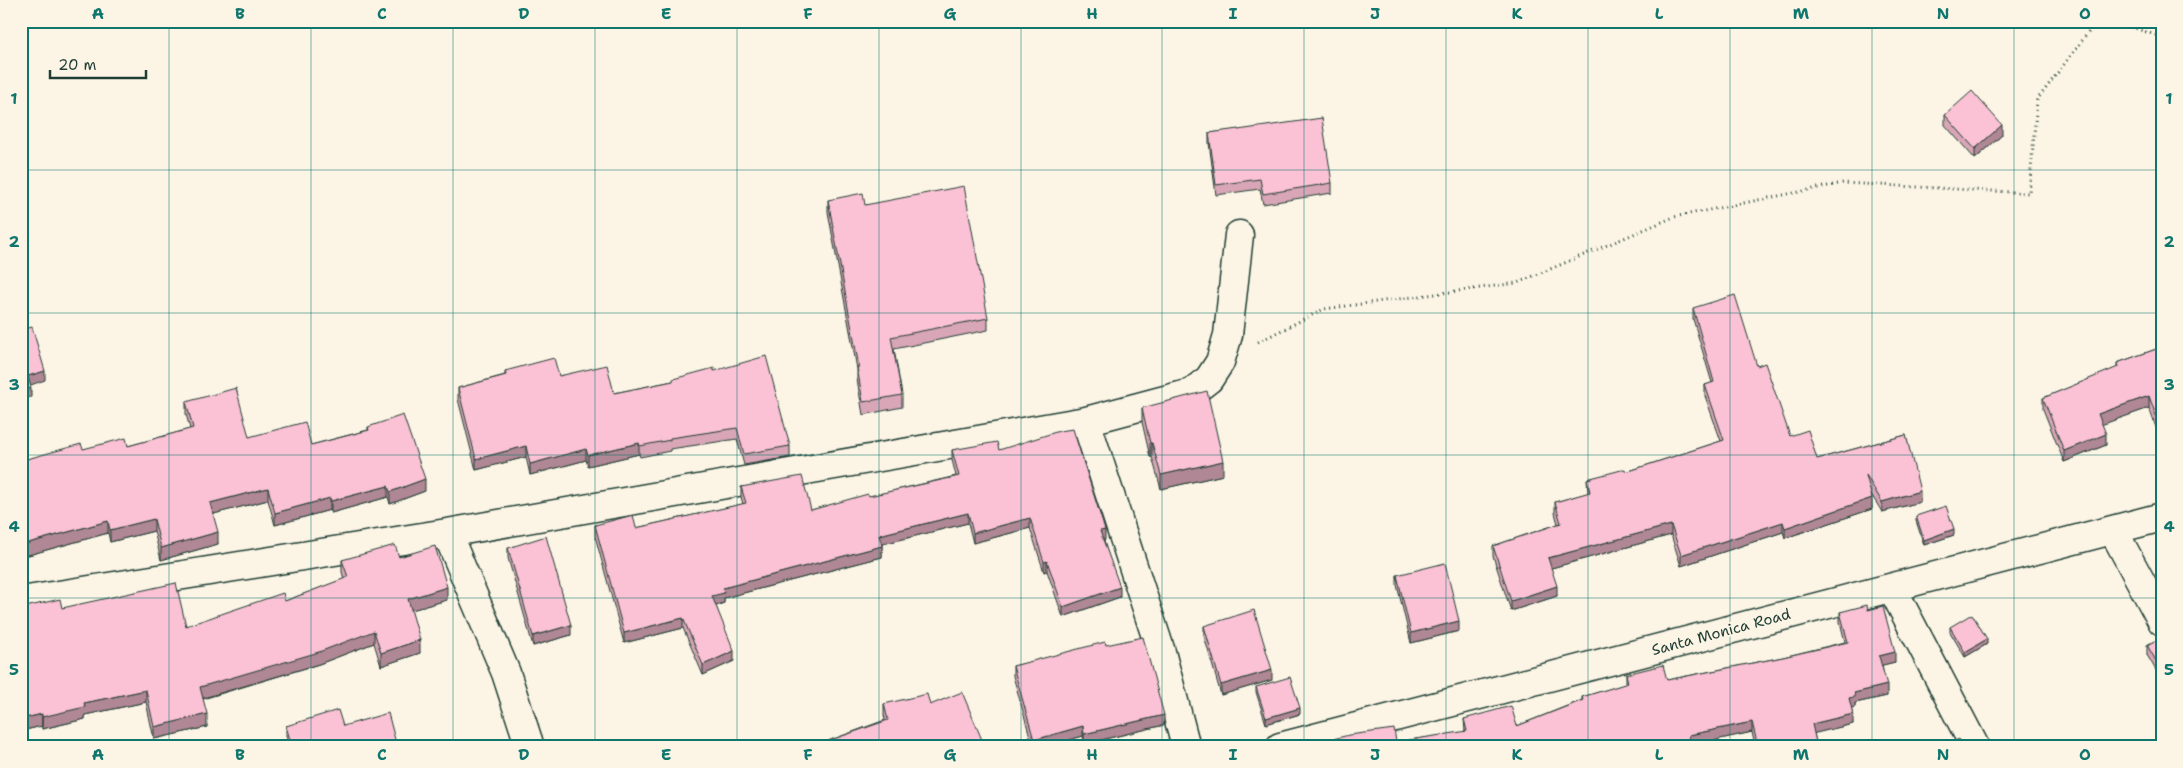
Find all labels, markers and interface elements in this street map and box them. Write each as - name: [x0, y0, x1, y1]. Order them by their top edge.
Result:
- text: A: [92, 3, 104, 24]
- text: B: [235, 3, 245, 24]
- text: C: [377, 3, 387, 24]
- text: D: [518, 3, 530, 24]
- text: E: [661, 3, 671, 24]
- text: F: [803, 3, 813, 24]
- text: G: [944, 3, 957, 24]
- text: H: [1086, 3, 1098, 24]
- text: I: [1229, 3, 1238, 24]
- text: J: [1370, 3, 1380, 24]
- text: K: [1512, 3, 1523, 24]
- text: L: [1655, 3, 1664, 24]
- text: M: [1793, 3, 1810, 24]
- text: N: [1937, 3, 1949, 24]
- text: O: [2079, 3, 2091, 24]
- scale bar: [50, 48, 146, 80]
- text: 20 m: [58, 55, 97, 75]
- text: 1: [10, 88, 18, 109]
- text: 1: [2165, 88, 2173, 109]
- text: 2: [8, 231, 20, 252]
- text: 2: [2163, 231, 2175, 252]
- text: 3: [8, 374, 20, 395]
- text: 3: [2163, 374, 2175, 395]
- text: 4: [8, 516, 20, 537]
- text: 4: [2163, 516, 2175, 537]
- street label: Santa Monica Road: [1649, 604, 1793, 660]
- text: 5: [9, 659, 19, 680]
- text: 5: [2164, 659, 2174, 680]
- text: A: [92, 744, 104, 765]
- text: B: [235, 744, 245, 765]
- text: C: [377, 744, 387, 765]
- text: D: [518, 744, 530, 765]
- text: E: [661, 744, 671, 765]
- text: F: [803, 744, 813, 765]
- text: G: [944, 744, 957, 765]
- text: H: [1086, 744, 1098, 765]
- text: I: [1229, 744, 1238, 765]
- text: J: [1370, 744, 1380, 765]
- text: K: [1512, 744, 1523, 765]
- text: L: [1655, 744, 1664, 765]
- text: M: [1793, 744, 1810, 765]
- text: N: [1937, 744, 1949, 765]
- text: O: [2079, 744, 2091, 765]

